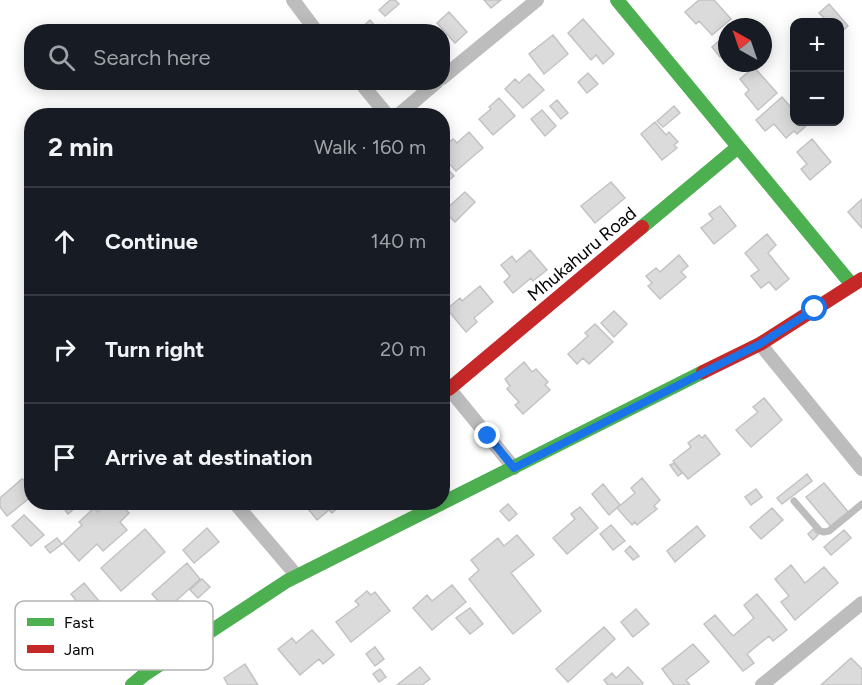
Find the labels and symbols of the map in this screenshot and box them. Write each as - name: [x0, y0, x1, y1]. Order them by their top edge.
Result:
- north arrow: [718, 18, 772, 72]
- street label: Mhukahuru Road: [523, 202, 641, 306]
- route start: [801, 295, 827, 321]
- route end: [474, 422, 500, 448]
- legend: [15, 601, 213, 670]
- text: Fast: [64, 613, 94, 632]
- text: Jam: [64, 640, 94, 659]

